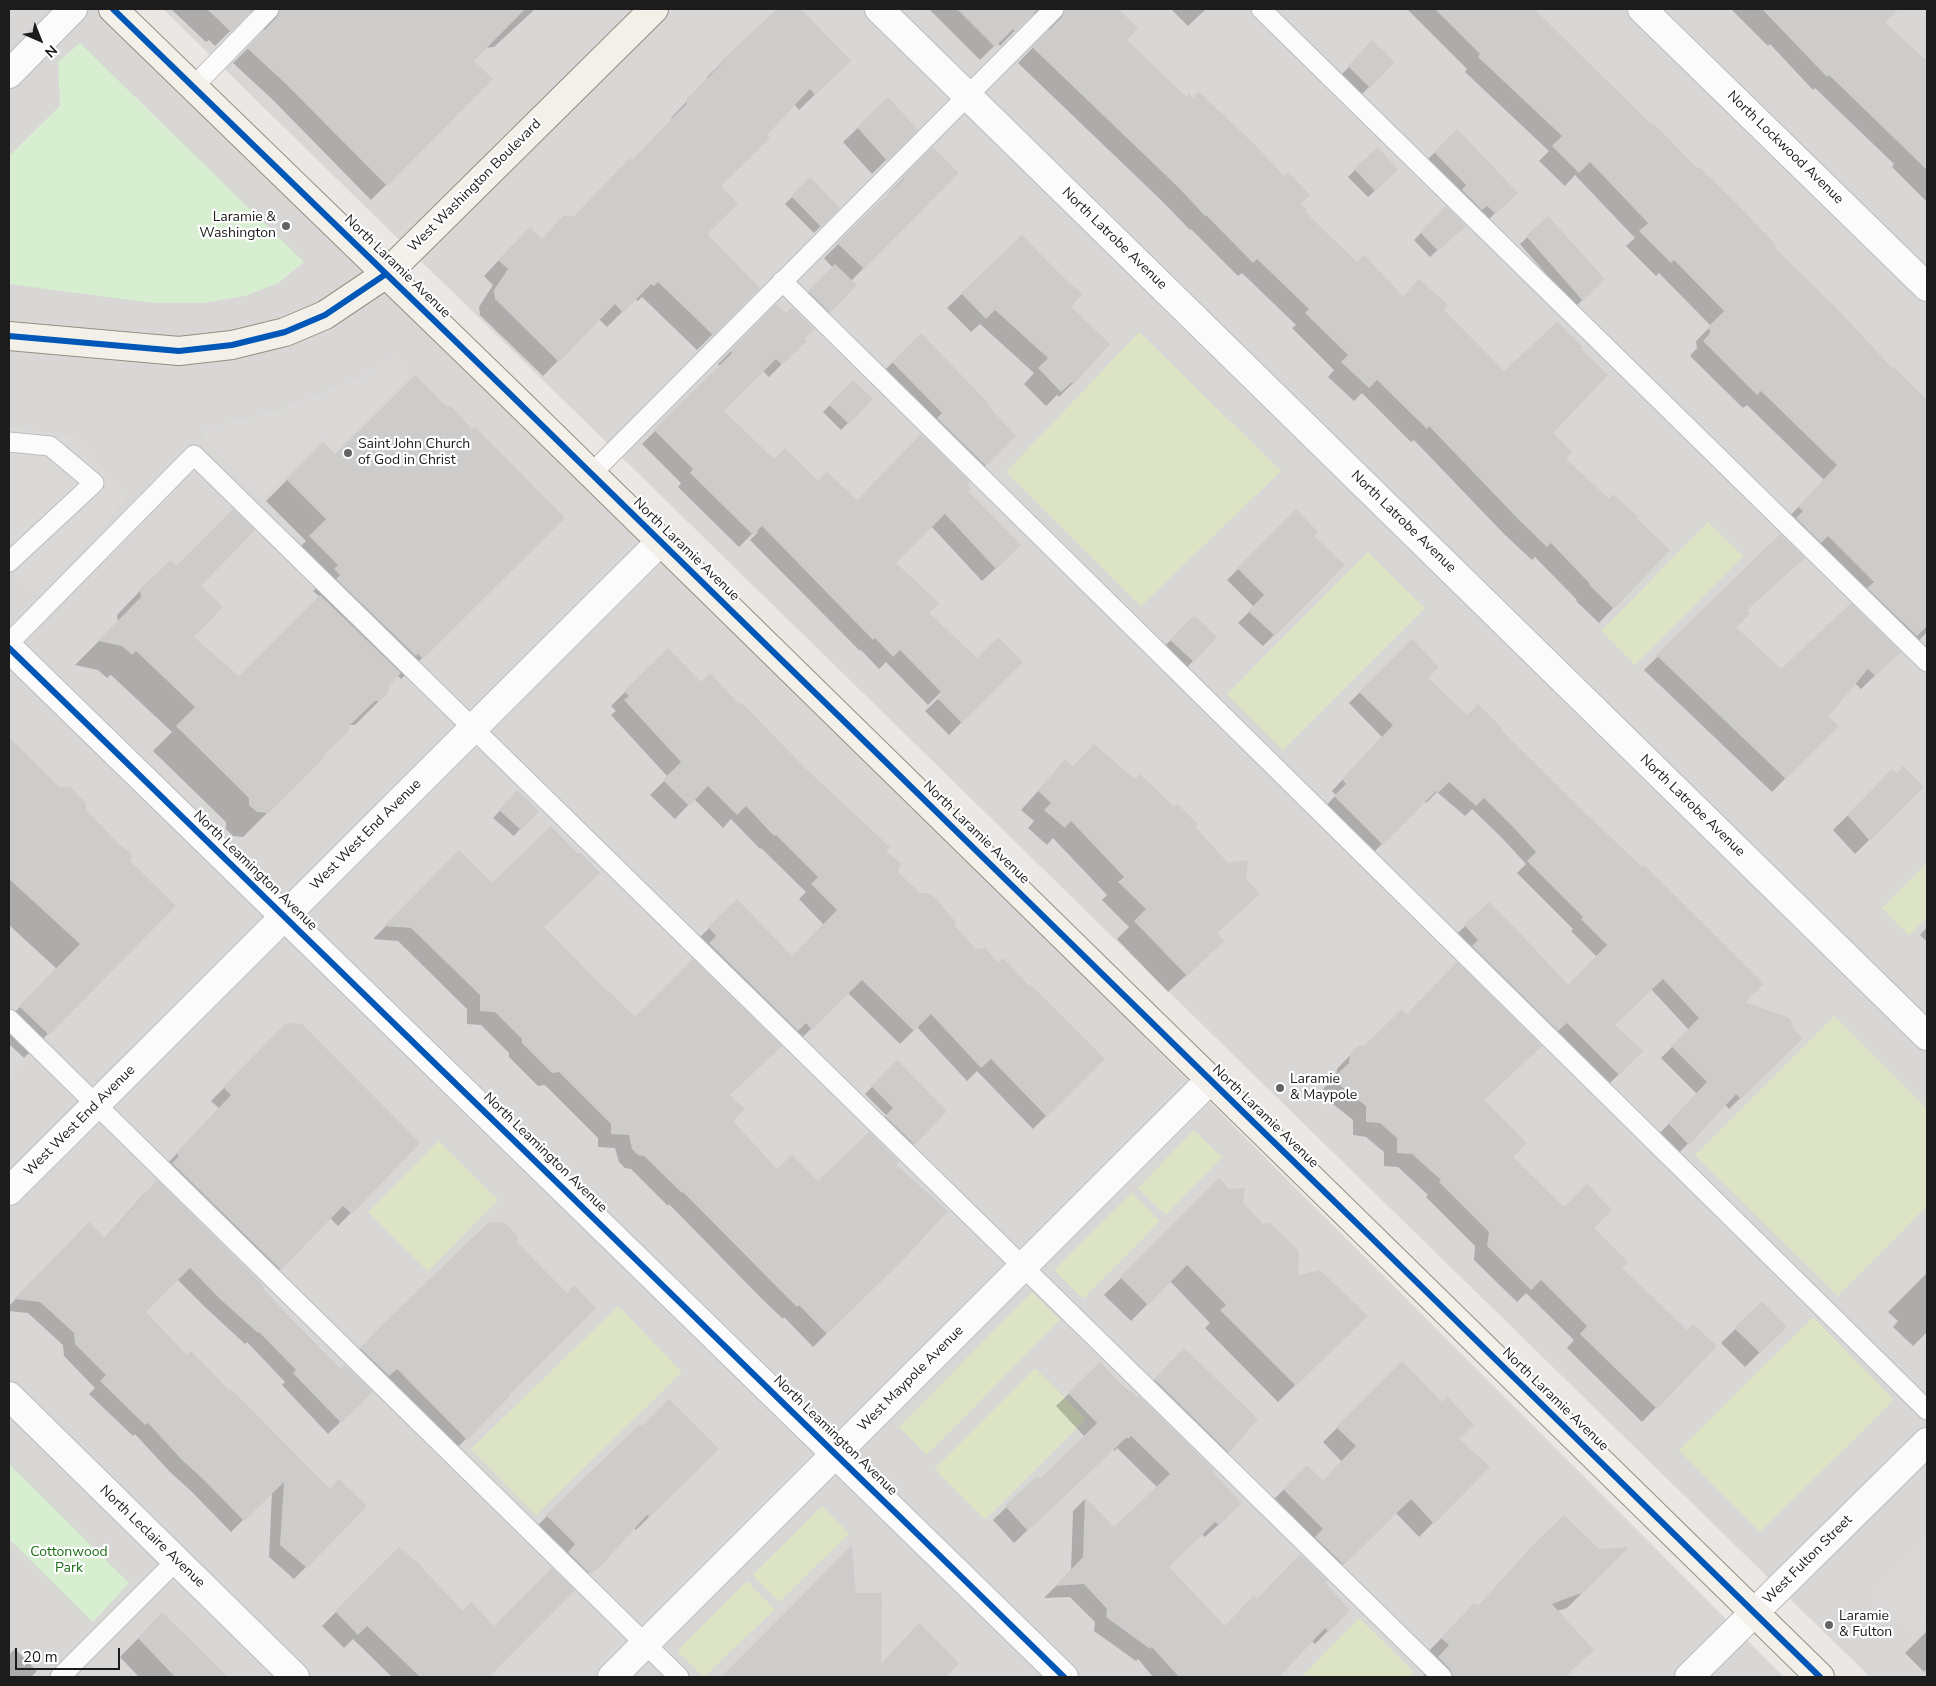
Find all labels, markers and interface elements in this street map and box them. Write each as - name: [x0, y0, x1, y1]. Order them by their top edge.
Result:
- north arrow: [15, 15, 65, 65]
- text: N: [40, 41, 61, 62]
- street label: North Lockwood Avenue: [1723, 88, 1847, 208]
- street label: West Washington Boulevard: [405, 116, 545, 256]
- street label: North Latrobe Avenue: [1058, 185, 1170, 293]
- place label: Laramie & Washington: [199, 210, 276, 242]
- street label: North Laramie Avenue: [340, 212, 454, 322]
- marker: Laramie & Washington: [280, 220, 292, 232]
- place label: Saint John Church of God in Christ: [358, 437, 470, 470]
- marker: Saint John Church of God in Christ: [342, 447, 354, 459]
- street label: North Latrobe Avenue: [1347, 468, 1459, 576]
- street label: North Laramie Avenue: [629, 495, 743, 605]
- street label: North Latrobe Avenue: [1636, 752, 1748, 860]
- street label: West West End Avenue: [307, 776, 425, 894]
- street label: North Laramie Avenue: [919, 778, 1033, 888]
- street label: North Leamington Avenue: [190, 807, 320, 935]
- street label: West West End Avenue: [21, 1062, 139, 1180]
- street label: North Laramie Avenue: [1208, 1062, 1322, 1172]
- place label: Laramie & Maypole: [1290, 1072, 1357, 1104]
- marker: Laramie & Maypole: [1274, 1082, 1286, 1094]
- street label: North Leamington Avenue: [480, 1089, 610, 1217]
- street label: West Maypole Avenue: [855, 1323, 967, 1435]
- street label: North Laramie Avenue: [1498, 1345, 1612, 1455]
- street label: North Leamington Avenue: [770, 1372, 900, 1500]
- street label: North Leclaire Avenue: [96, 1482, 208, 1592]
- street label: West Fulton Street: [1760, 1512, 1856, 1608]
- park label: Cottonwood Park: [30, 1545, 108, 1578]
- place label: Laramie & Fulton: [1839, 1609, 1892, 1641]
- marker: Laramie & Fulton: [1823, 1619, 1835, 1631]
- scale bar: [18, 1638, 122, 1670]
- text: 20 m: [23, 1647, 58, 1667]

